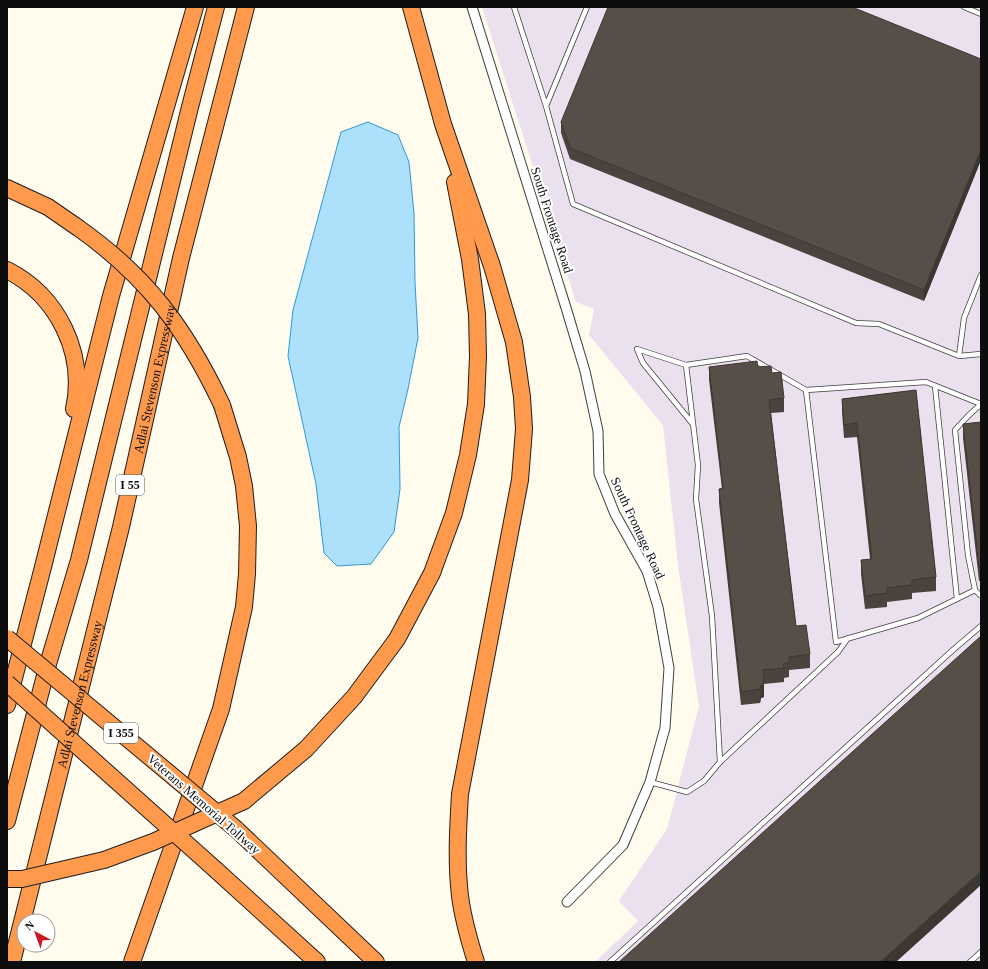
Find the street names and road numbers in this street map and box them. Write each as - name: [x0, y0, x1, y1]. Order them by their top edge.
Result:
- street label: South Frontage Road: [528, 165, 576, 275]
- street label: Adlai Stevenson Expressway: [130, 303, 178, 455]
- road number: I 55: [116, 475, 144, 495]
- street label: South Frontage Road: [608, 475, 668, 582]
- street label: Adlai Stevenson Expressway: [53, 618, 105, 770]
- road number: I 355: [104, 723, 138, 743]
- street label: Veterans Memorial Tollway: [144, 751, 264, 857]

